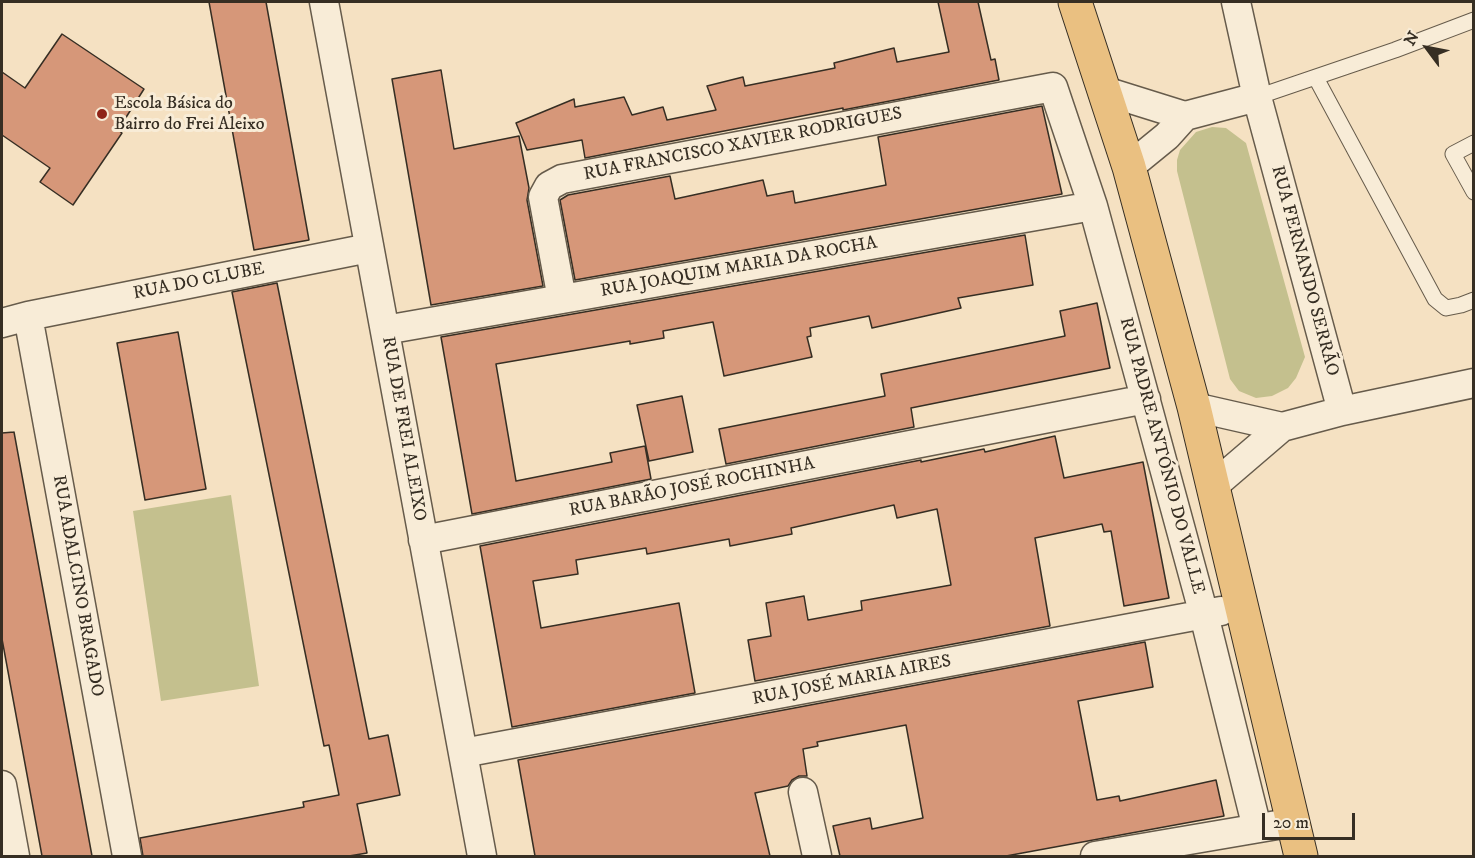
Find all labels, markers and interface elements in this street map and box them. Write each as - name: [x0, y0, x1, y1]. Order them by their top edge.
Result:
- north arrow: [1397, 18, 1457, 78]
- text: N: [1400, 28, 1424, 49]
- place label: Escola Básica do Bairro do Frei Aleixo: [114, 93, 264, 136]
- street label: RUA FRANCISCO XAVIER RODRIGUES: [582, 104, 904, 186]
- marker: Escola Básica do Bairro do Frei Aleixo: [95, 107, 109, 121]
- street label: RUA FERNANDO SERRÃO: [1265, 163, 1343, 379]
- street label: RUA JOAQUIM MARIA DA ROCHA: [599, 233, 879, 303]
- street label: RUA DO CLUBE: [132, 259, 266, 305]
- street label: RUA PADRE ANTÓNIO DO VALLE: [1114, 315, 1208, 597]
- street label: RUA DE FREI ALEIXO: [376, 335, 430, 523]
- street label: RUA BARÃO JOSÉ ROCHINHA: [567, 454, 817, 522]
- street label: RUA ADALCINO BRAGADO: [47, 473, 107, 699]
- street label: RUA JOSÉ MARIA AIRES: [751, 651, 953, 711]
- scale bar: [1265, 801, 1358, 839]
- text: 20 m: [1273, 812, 1309, 834]

